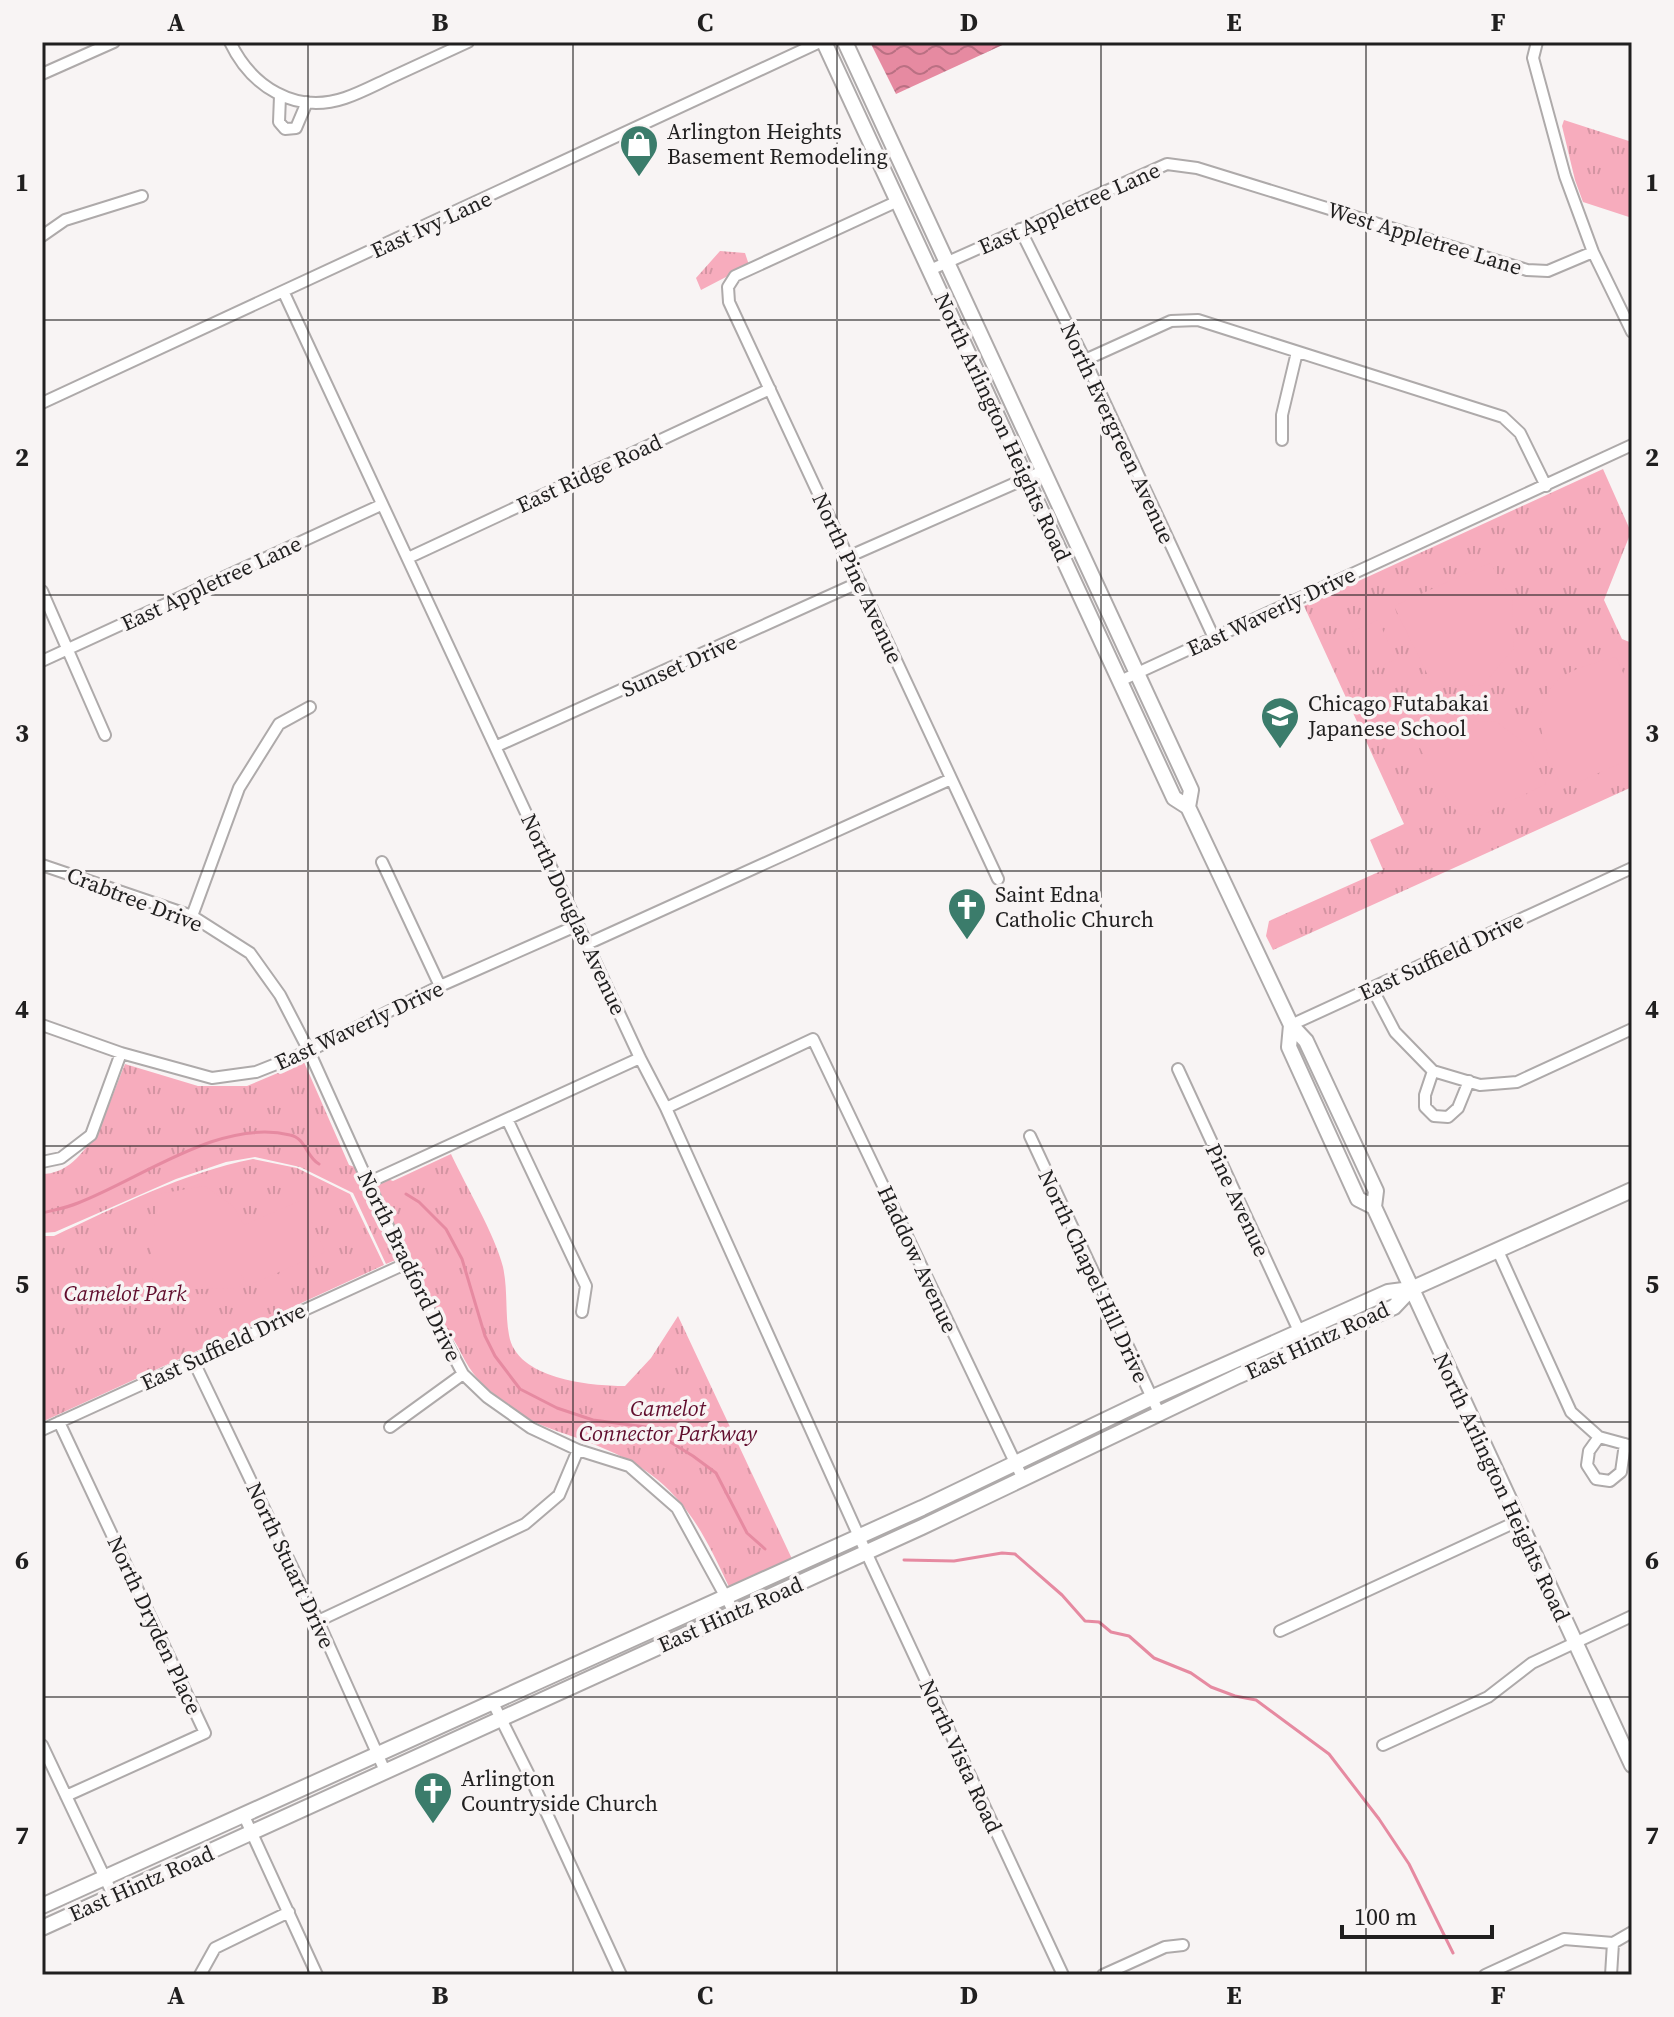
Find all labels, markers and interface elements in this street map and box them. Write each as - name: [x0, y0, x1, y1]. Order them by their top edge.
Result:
- text: A: [167, 4, 185, 40]
- text: B: [432, 4, 449, 40]
- text: C: [697, 4, 713, 40]
- text: D: [960, 4, 978, 40]
- text: E: [1226, 4, 1242, 40]
- text: F: [1490, 4, 1506, 40]
- place label: Arlington Heights Basement Remodeling: [667, 116, 888, 171]
- shop icon: Arlington Heights Basement Remodeling: [618, 123, 660, 178]
- street label: East Appletree Lane: [973, 154, 1165, 262]
- text: 1: [15, 164, 29, 200]
- text: 1: [1645, 164, 1659, 200]
- street label: East Ivy Lane: [366, 183, 496, 265]
- street label: West Appletree Lane: [1324, 194, 1526, 282]
- street label: North Arlington Heights Road: [927, 288, 1079, 567]
- street label: North Evergreen Avenue: [1054, 318, 1182, 548]
- street label: East Ridge Road: [512, 426, 667, 520]
- text: 2: [15, 439, 29, 475]
- text: 2: [1645, 439, 1659, 475]
- street label: North Pine Avenue: [805, 488, 911, 668]
- street label: East Appletree Lane: [116, 528, 306, 638]
- street label: East Waverly Drive: [1182, 559, 1360, 663]
- street label: Sunset Drive: [617, 626, 741, 704]
- place label: Chicago Futabakai Japanese School: [1307, 688, 1489, 743]
- school or university icon: Chicago Futabakai Japanese School: [1259, 695, 1301, 750]
- text: 3: [15, 715, 29, 751]
- text: 3: [1645, 715, 1659, 751]
- street label: North Douglas Avenue: [514, 808, 634, 1020]
- street label: Crabtree Drive: [63, 859, 207, 939]
- place label: Saint Edna Catholic Church: [995, 879, 1154, 934]
- church icon: Saint Edna Catholic Church: [946, 886, 988, 941]
- street label: East Suffield Drive: [1354, 905, 1528, 1007]
- street label: East Waverly Drive: [270, 973, 448, 1077]
- text: 4: [15, 991, 29, 1027]
- text: 4: [1645, 991, 1659, 1027]
- street label: Pine Avenue: [1199, 1139, 1277, 1261]
- street label: North Bradford Drive: [351, 1165, 469, 1367]
- street label: North Chapel Hill Drive: [1031, 1165, 1157, 1387]
- street label: Haddow Avenue: [871, 1180, 965, 1338]
- text: 5: [15, 1266, 29, 1302]
- text: 5: [1645, 1266, 1659, 1302]
- park label: Camelot Park: [64, 1278, 187, 1308]
- street label: East Hintz Road: [1240, 1293, 1394, 1386]
- street label: East Suffield Drive: [136, 1295, 310, 1397]
- street label: North Arlington Heights Road: [1426, 1348, 1578, 1627]
- park label: Camelot Connector Parkway: [579, 1393, 758, 1448]
- street label: North Stuart Drive: [239, 1477, 343, 1653]
- street label: North Dryden Place: [100, 1531, 210, 1719]
- text: 6: [15, 1542, 29, 1578]
- text: 6: [1645, 1542, 1659, 1578]
- street label: East Hintz Road: [653, 1568, 808, 1659]
- street label: North Vista Road: [912, 1674, 1010, 1838]
- place label: Arlington Countryside Church: [461, 1763, 658, 1818]
- church icon: Arlington Countryside Church: [412, 1770, 454, 1825]
- text: 7: [15, 1817, 29, 1853]
- text: 7: [1645, 1817, 1659, 1853]
- street label: East Hintz Road: [64, 1837, 219, 1928]
- scale bar: [1342, 1889, 1492, 1939]
- text: 100 m: [1354, 1900, 1417, 1933]
- text: A: [167, 1977, 185, 2013]
- text: B: [432, 1977, 449, 2013]
- text: C: [697, 1977, 713, 2013]
- text: D: [960, 1977, 978, 2013]
- text: E: [1226, 1977, 1242, 2013]
- text: F: [1490, 1977, 1506, 2013]

